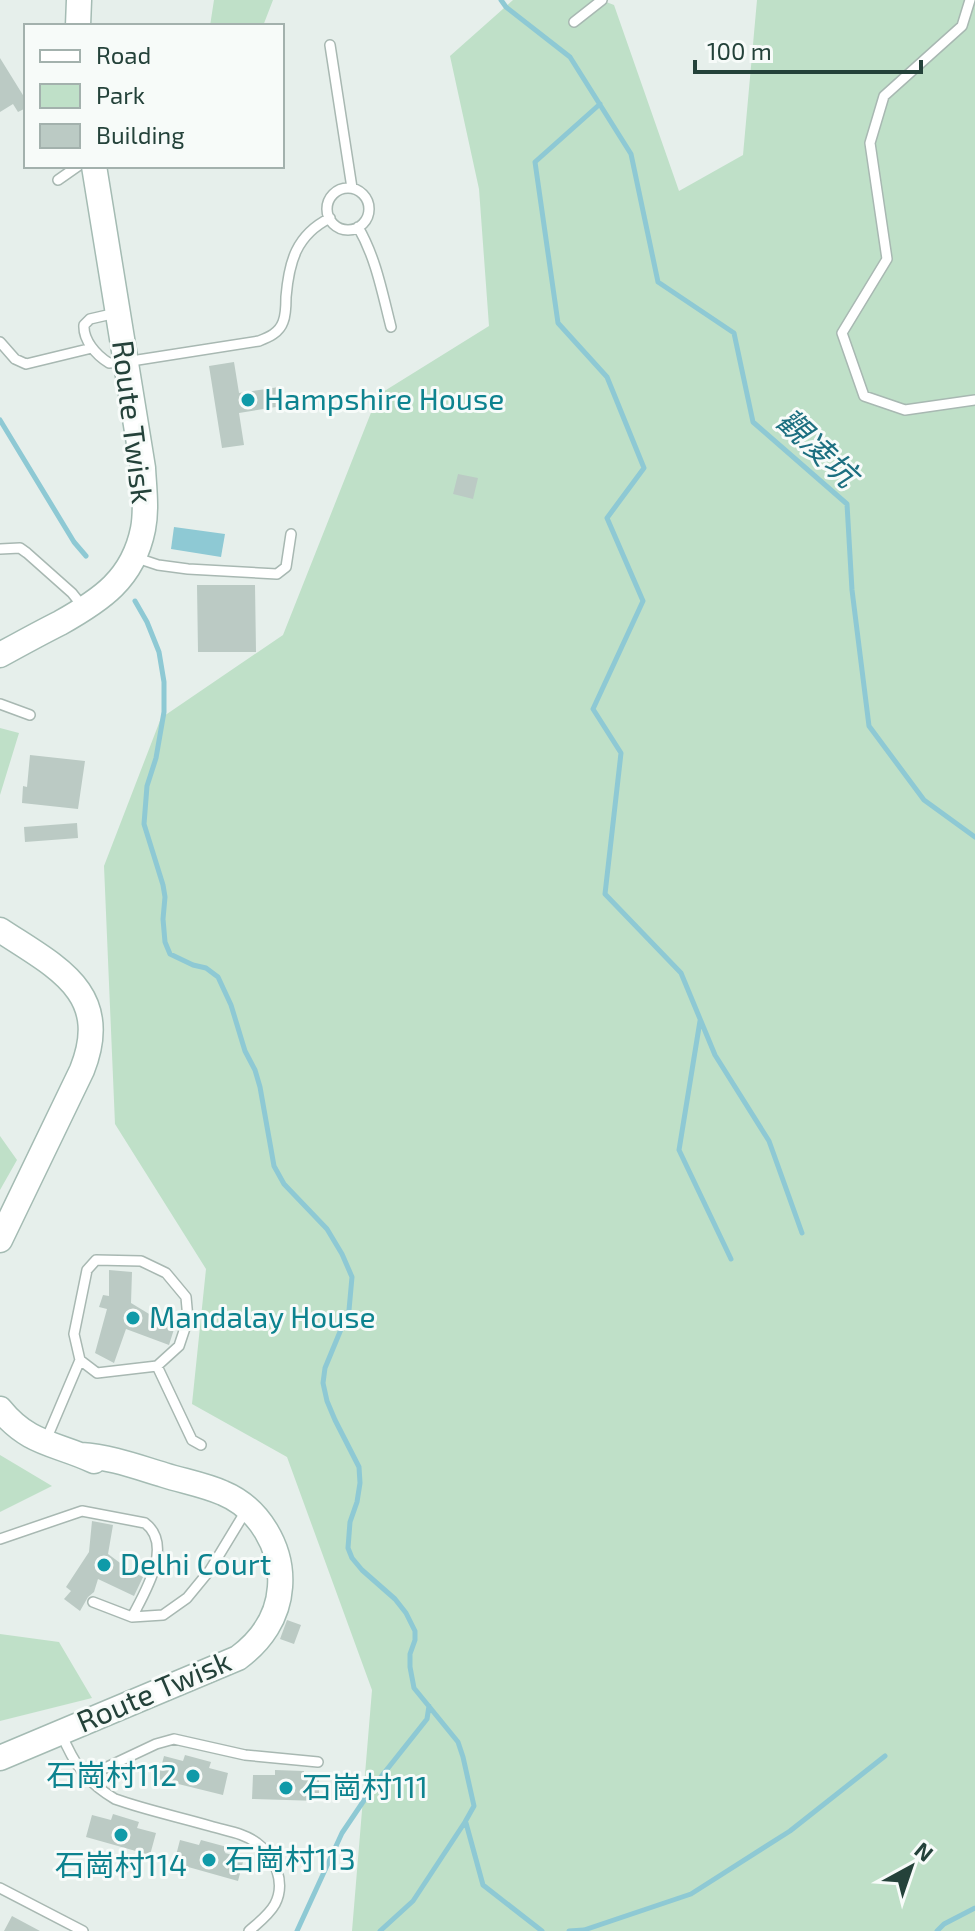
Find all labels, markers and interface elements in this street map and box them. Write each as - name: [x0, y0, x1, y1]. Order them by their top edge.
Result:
- legend: [24, 24, 284, 168]
- scale bar: [695, 24, 921, 74]
- text: 100 m: [707, 36, 772, 65]
- text: Road: [96, 40, 151, 69]
- text: Park: [96, 80, 145, 109]
- text: Building: [96, 120, 185, 149]
- street label: Route Twisk: [106, 338, 162, 505]
- place label: Hampshire House: [264, 380, 504, 416]
- marker: Hampshire House: [239, 391, 257, 409]
- water label: 觀凌坑: [770, 400, 869, 496]
- place label: Mandalay House: [149, 1298, 376, 1334]
- marker: Mandalay House: [124, 1309, 142, 1327]
- place label: Delhi Court: [120, 1545, 271, 1581]
- marker: Delhi Court: [95, 1556, 113, 1574]
- street label: Route Twisk: [71, 1642, 236, 1739]
- place label: 石崗村112: [46, 1756, 177, 1792]
- marker: 石崗村112: [184, 1767, 202, 1785]
- place label: 石崗村111: [302, 1768, 428, 1804]
- marker: 石崗村111: [277, 1779, 295, 1797]
- marker: 石崗村114: [112, 1826, 130, 1844]
- north arrow: [871, 1827, 951, 1907]
- text: N: [910, 1836, 939, 1866]
- place label: 石崗村113: [225, 1840, 356, 1876]
- place label: 石崗村114: [55, 1846, 187, 1882]
- marker: 石崗村113: [200, 1851, 218, 1869]

